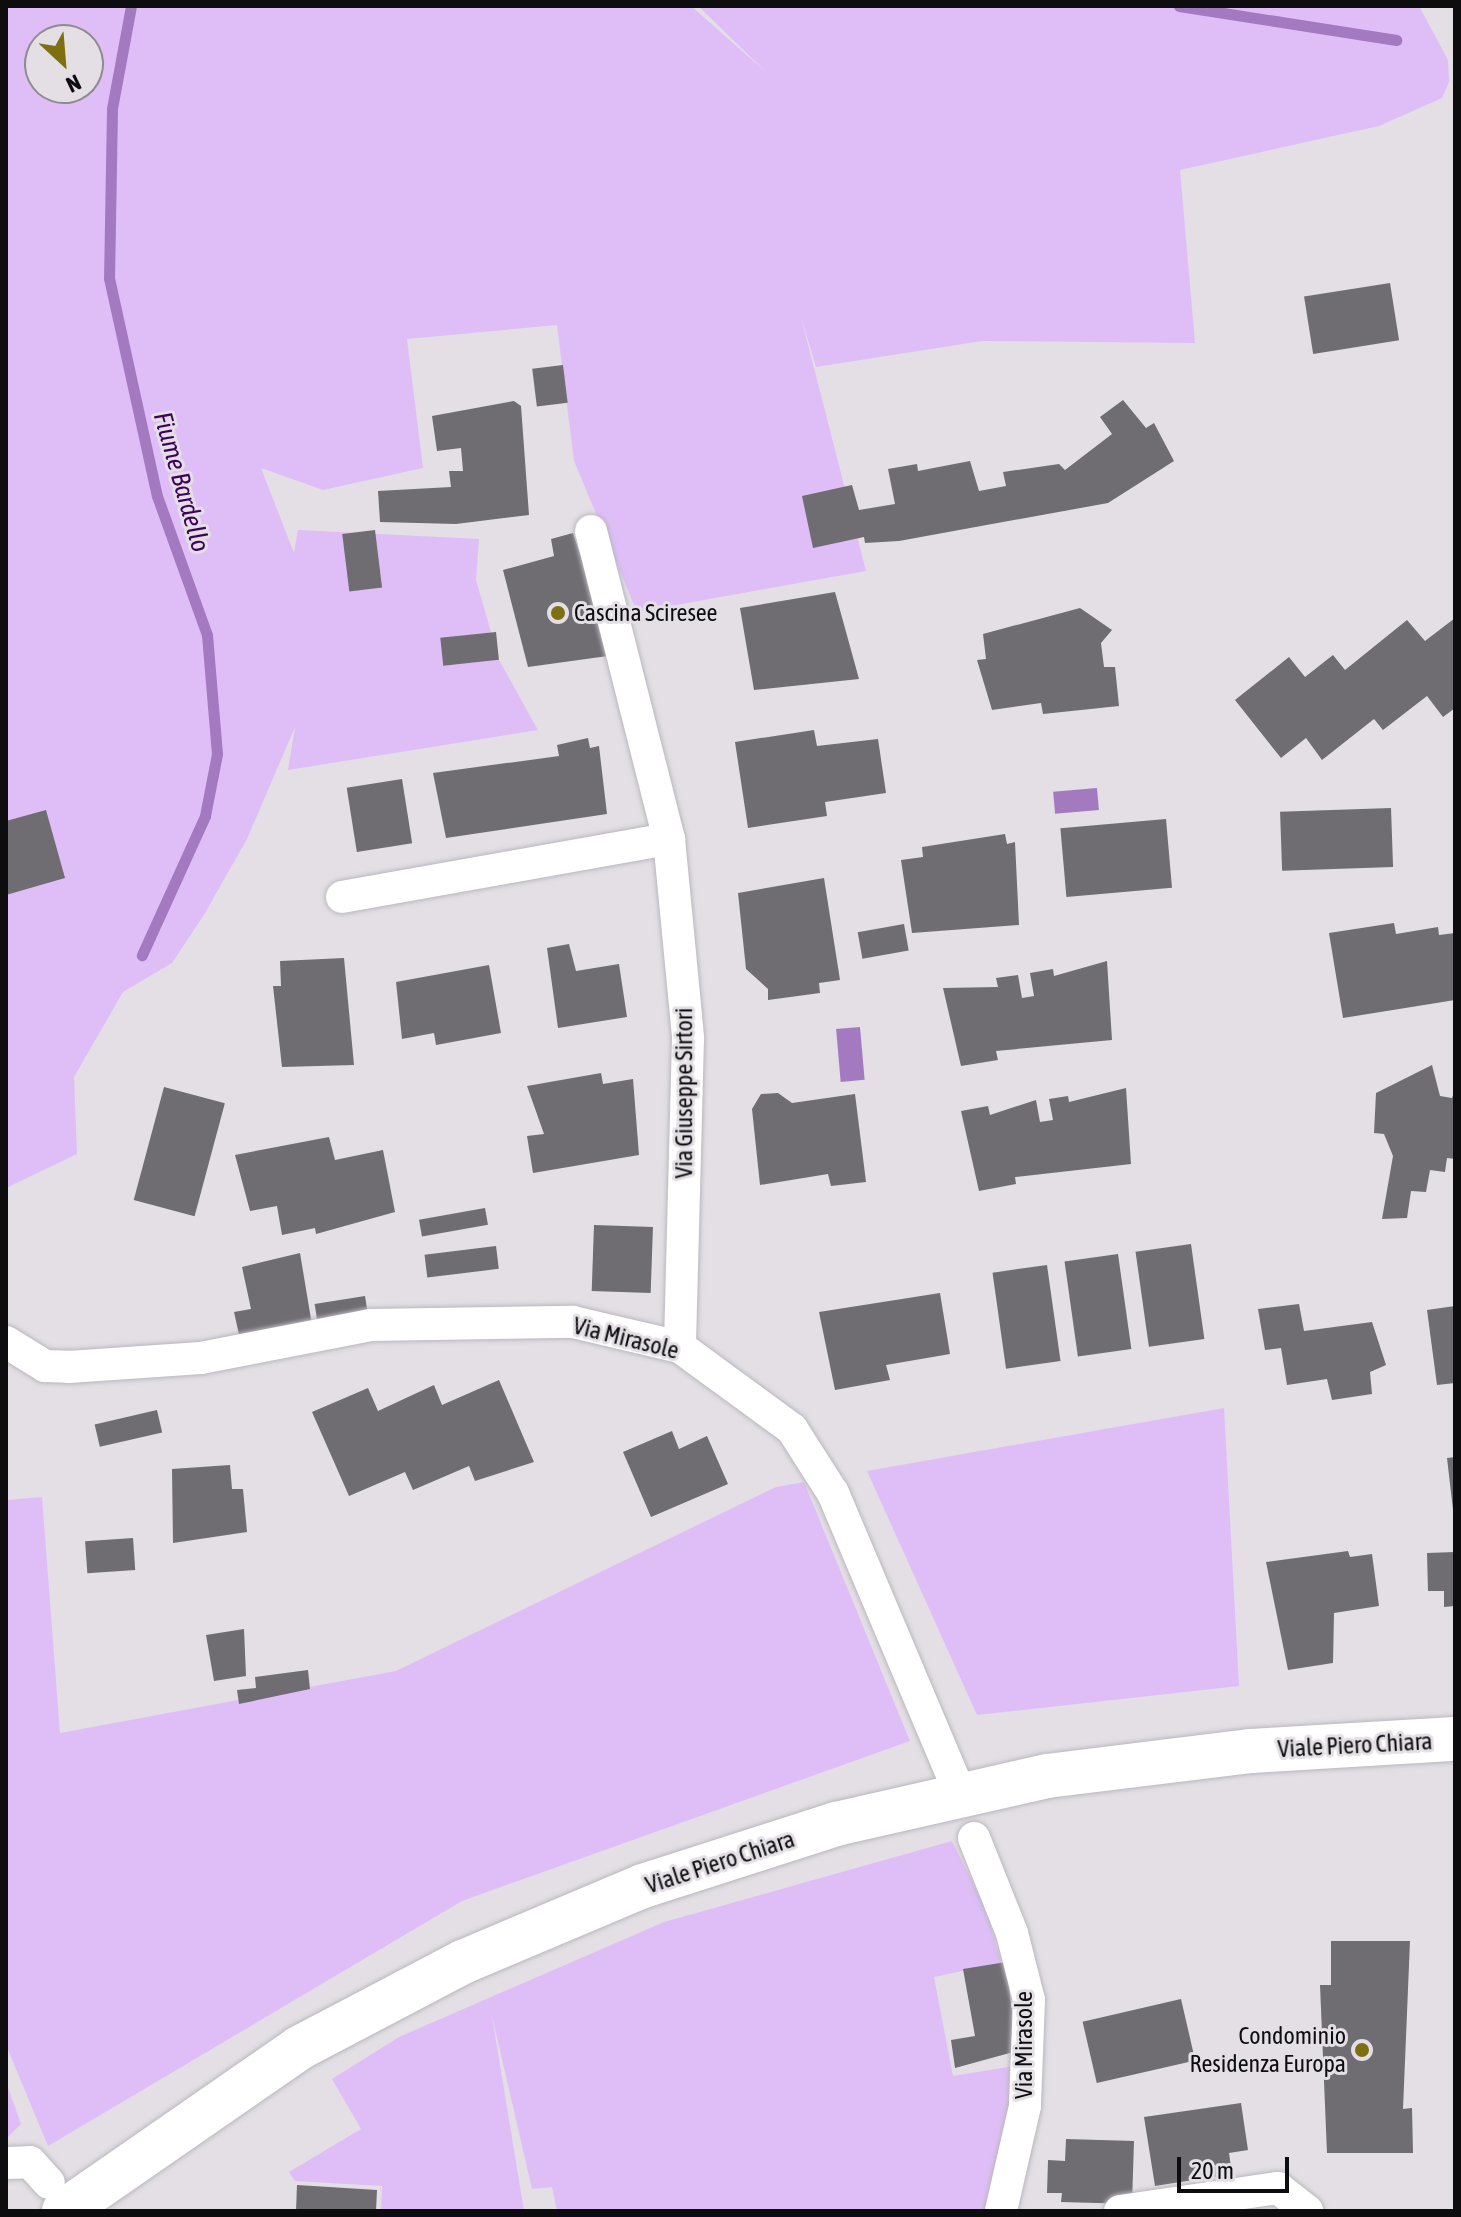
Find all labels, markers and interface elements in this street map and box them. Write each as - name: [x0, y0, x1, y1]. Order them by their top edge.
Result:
- north arrow: [24, 24, 104, 104]
- text: N: [62, 69, 85, 98]
- water label: Fiume Bardello: [146, 408, 216, 556]
- place label: Cascina Sciresee: [574, 599, 718, 627]
- marker: Cascina Sciresee: [549, 604, 567, 622]
- street label: Via Giuseppe Sirtori: [670, 1008, 698, 1178]
- street label: Via Mirasole: [570, 1311, 682, 1365]
- street label: Viale Piero Chiara: [1277, 1727, 1433, 1763]
- street label: Viale Piero Chiara: [642, 1824, 798, 1900]
- street label: Via Mirasole: [1010, 1991, 1038, 2099]
- place label: Condominio Residenza Europa: [1189, 2022, 1346, 2078]
- marker: Condominio Residenza Europa: [1353, 2041, 1371, 2059]
- scale bar: [1181, 2141, 1293, 2191]
- text: 20 m: [1191, 2157, 1234, 2184]

